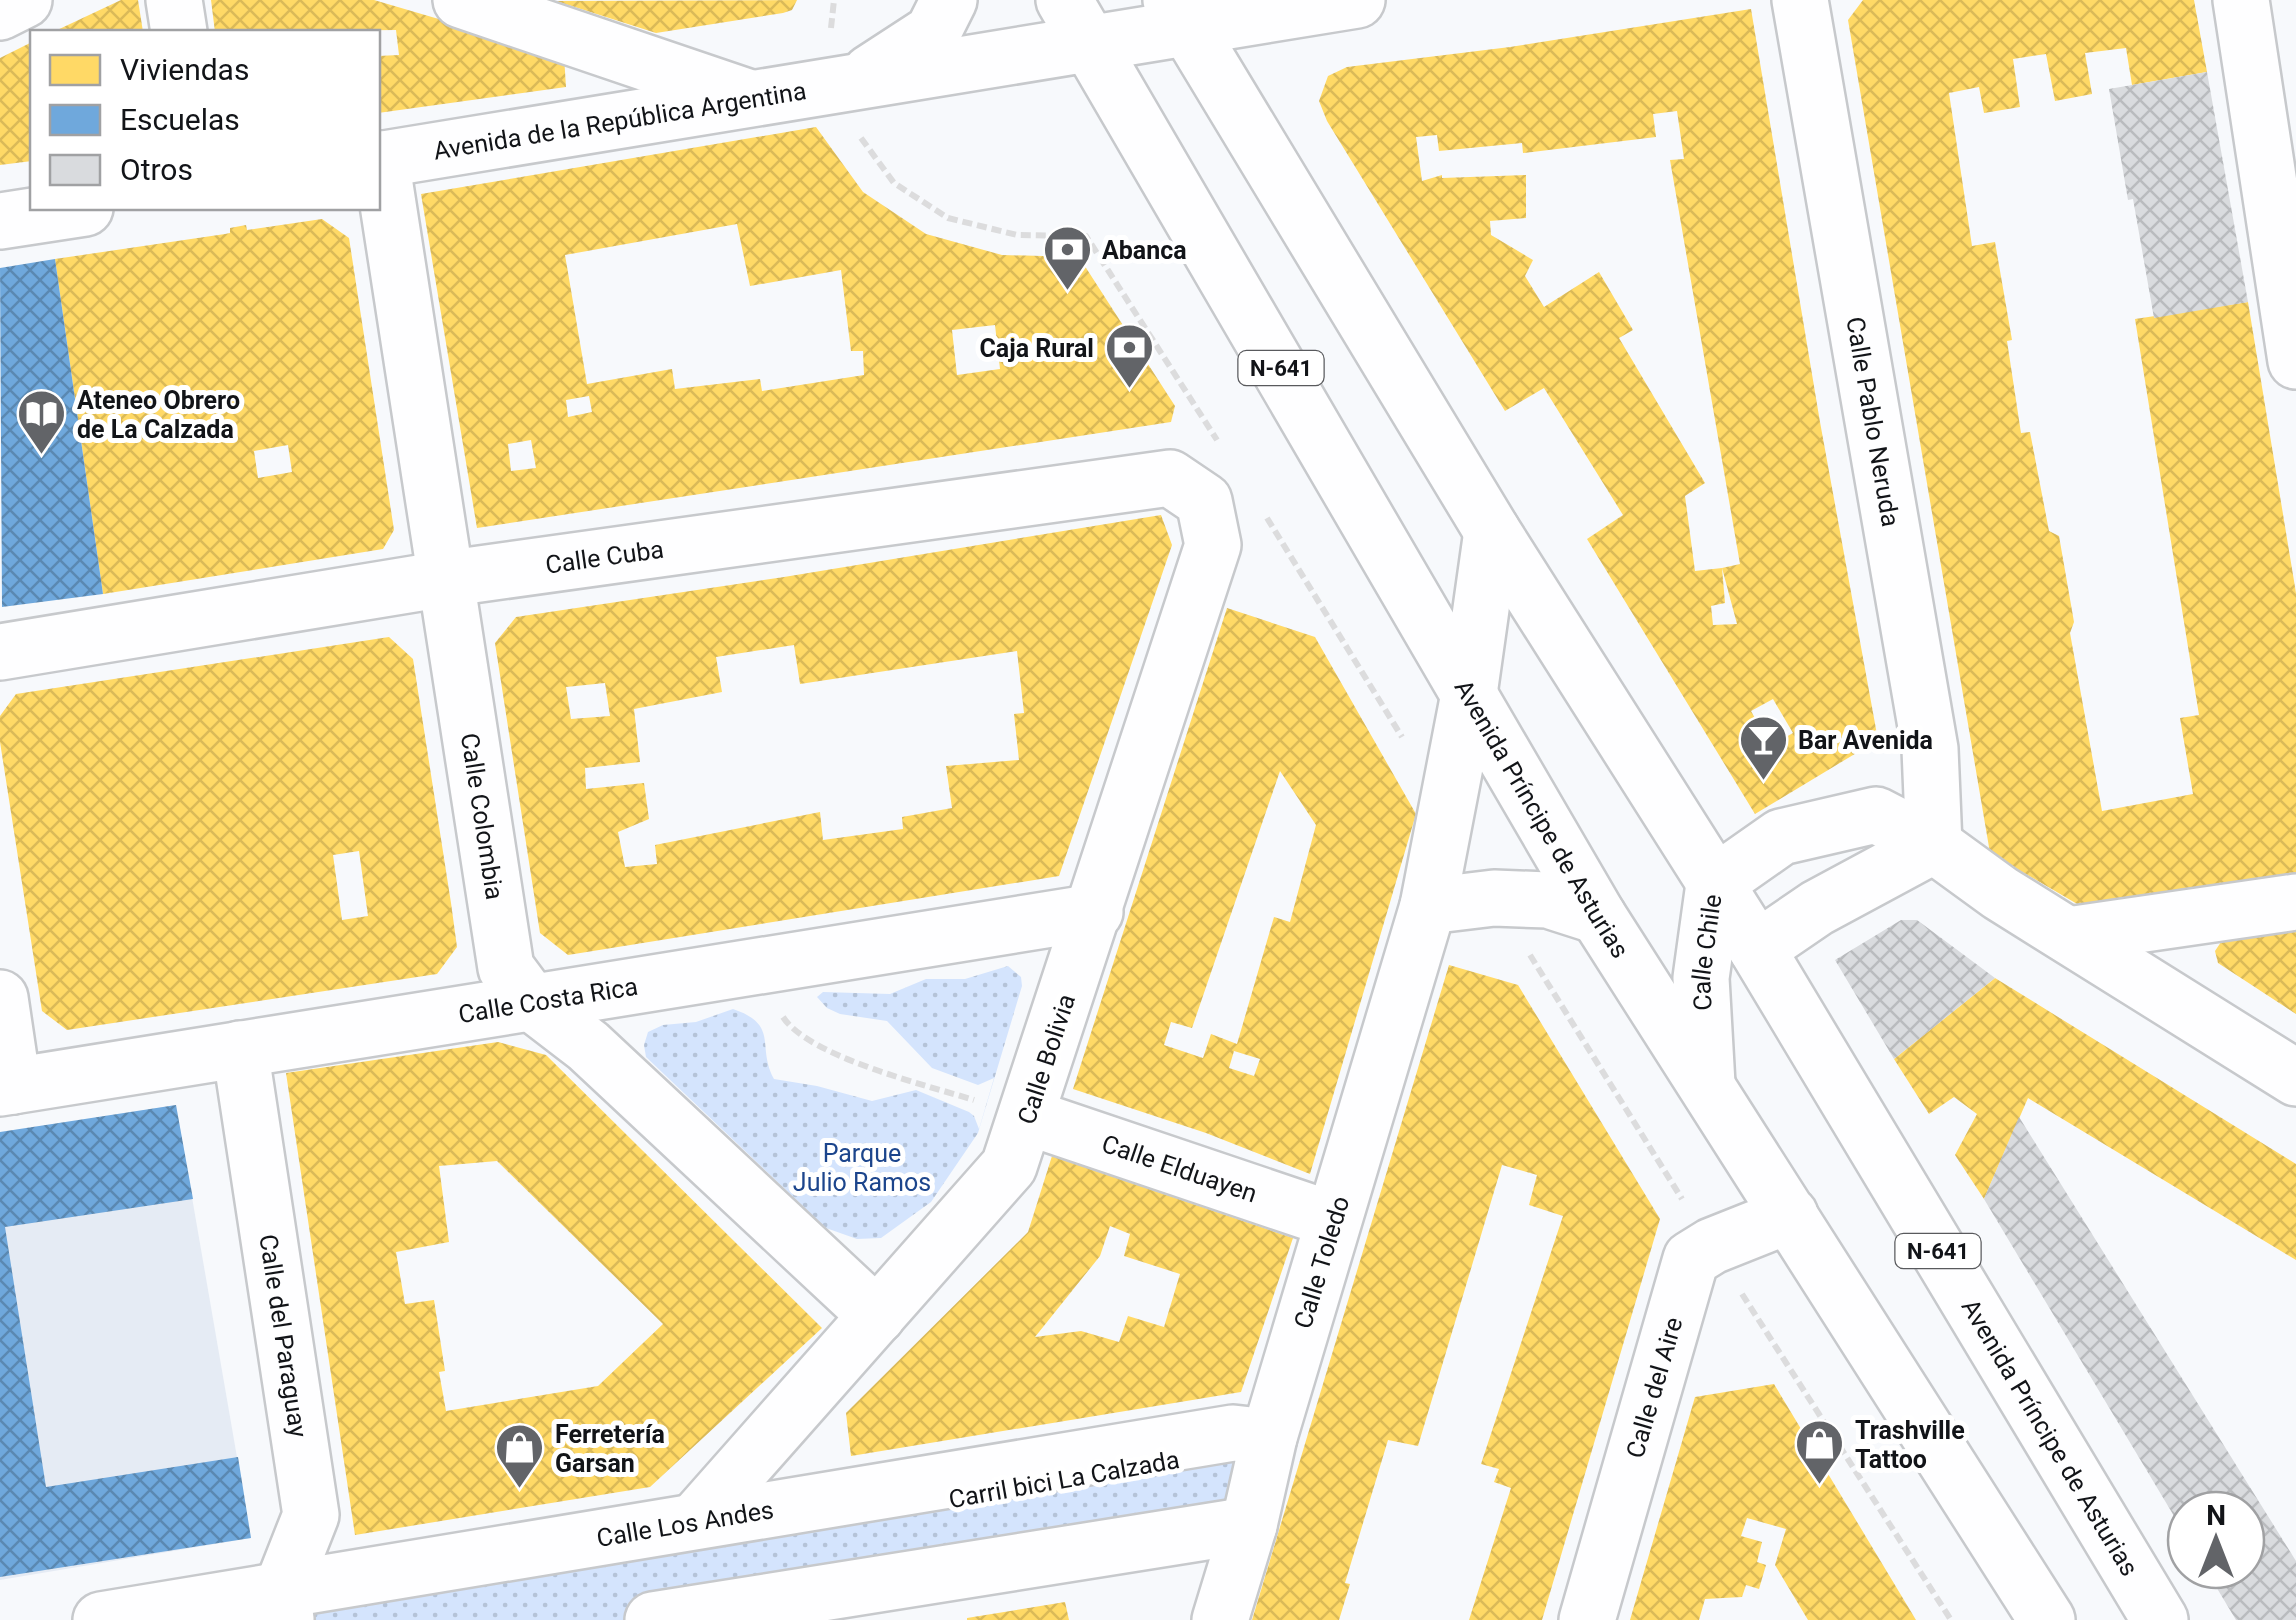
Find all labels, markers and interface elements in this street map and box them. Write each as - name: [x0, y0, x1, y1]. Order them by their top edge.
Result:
- legend: [30, 30, 380, 210]
- text: Viviendas: [120, 52, 249, 87]
- street label: Avenida de la República Argentina: [431, 76, 808, 166]
- text: Escuelas: [120, 102, 240, 137]
- text: Otros: [120, 152, 193, 187]
- bank icon: Abanca: [1041, 224, 1093, 292]
- place label: Abanca: [1102, 236, 1187, 265]
- street label: Calle Pablo Neruda: [1840, 315, 1905, 529]
- bank icon: Caja Rural: [1103, 322, 1155, 390]
- place label: Caja Rural: [979, 334, 1094, 363]
- road number: N-641: [1238, 351, 1324, 385]
- place label: Ateneo Obrero de La Calzada: [77, 386, 240, 444]
- library icon: Ateneo Obrero de La Calzada: [16, 388, 68, 456]
- street label: Calle Cuba: [543, 535, 666, 580]
- street label: Avenida Príncipe de Asturias: [1449, 675, 1635, 963]
- bar icon: Bar Avenida: [1737, 714, 1789, 782]
- place label: Bar Avenida: [1798, 726, 1933, 755]
- street label: Calle Colombia: [455, 731, 509, 902]
- street label: Calle Chile: [1687, 893, 1727, 1011]
- street label: Calle Costa Rica: [456, 972, 640, 1029]
- street label: Calle Bolivia: [1012, 990, 1081, 1128]
- street label: Calle Elduayen: [1098, 1129, 1261, 1208]
- park label: Parque Julio Ramos: [793, 1139, 931, 1197]
- street label: Calle Toledo: [1288, 1193, 1355, 1332]
- street label: Calle del Paraguay: [253, 1232, 313, 1440]
- road number: N-641: [1896, 1234, 1980, 1268]
- street label: Avenida Príncipe de Asturias: [1956, 1294, 2144, 1581]
- street label: Calle del Aire: [1620, 1314, 1688, 1461]
- place label: Trashville Tattoo: [1855, 1416, 1965, 1474]
- shop icon: Trashville Tattoo: [1794, 1418, 1846, 1486]
- place label: Ferretería Garsan: [555, 1420, 665, 1478]
- shop icon: Ferretería Garsan: [494, 1422, 546, 1490]
- street label: Carril bici La Calzada: [947, 1445, 1182, 1514]
- north arrow: [2166, 1490, 2266, 1590]
- street label: Calle Los Andes: [595, 1495, 776, 1553]
- text: N: [2206, 1499, 2226, 1532]

